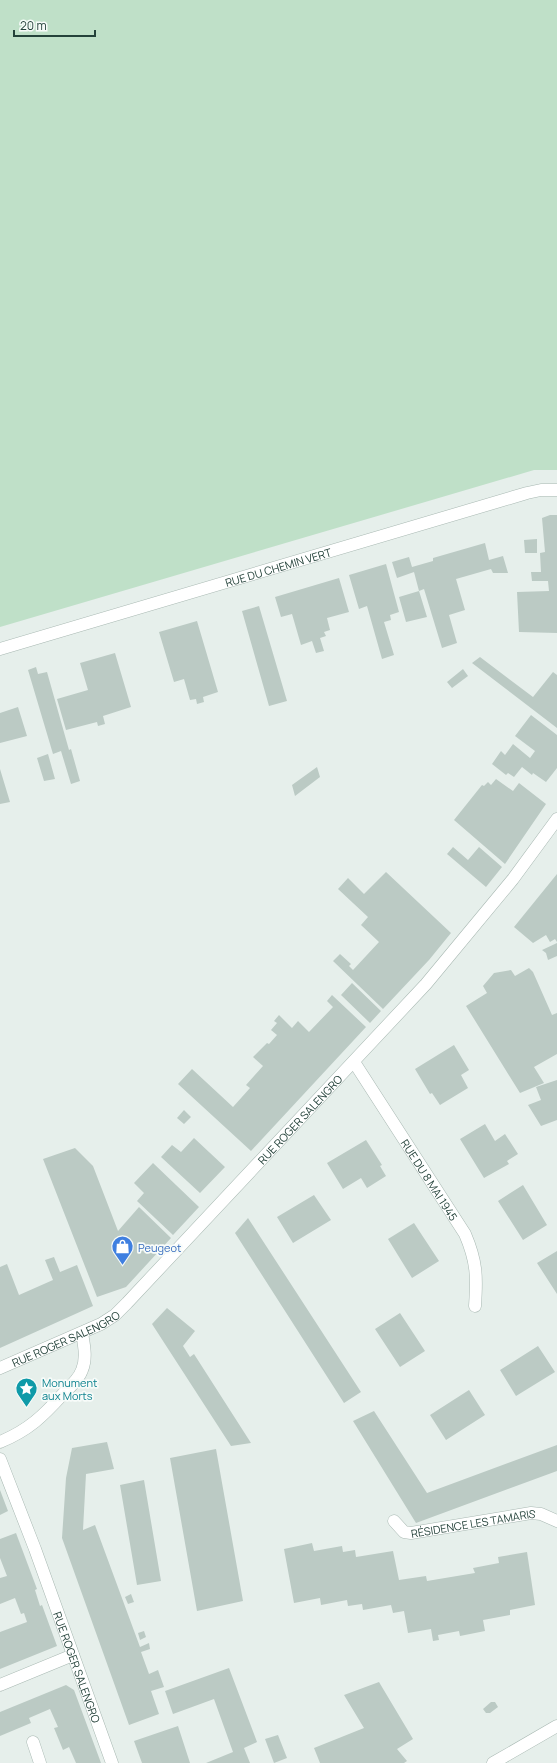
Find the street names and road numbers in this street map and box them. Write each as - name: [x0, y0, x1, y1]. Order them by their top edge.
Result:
- street label: RUE DU CHEMIN VERT: [223, 544, 333, 590]
- street label: RUE ROGER SALENGRO: [254, 1071, 345, 1167]
- street label: RUE DU 8 MAI 1945: [398, 1136, 462, 1223]
- street label: RUE ROGER SALENGRO: [9, 1307, 122, 1370]
- street label: RÉSIDENCE LES TAMARIS: [410, 1505, 536, 1540]
- street label: RUE ROGER SALENGRO: [51, 1609, 104, 1725]

